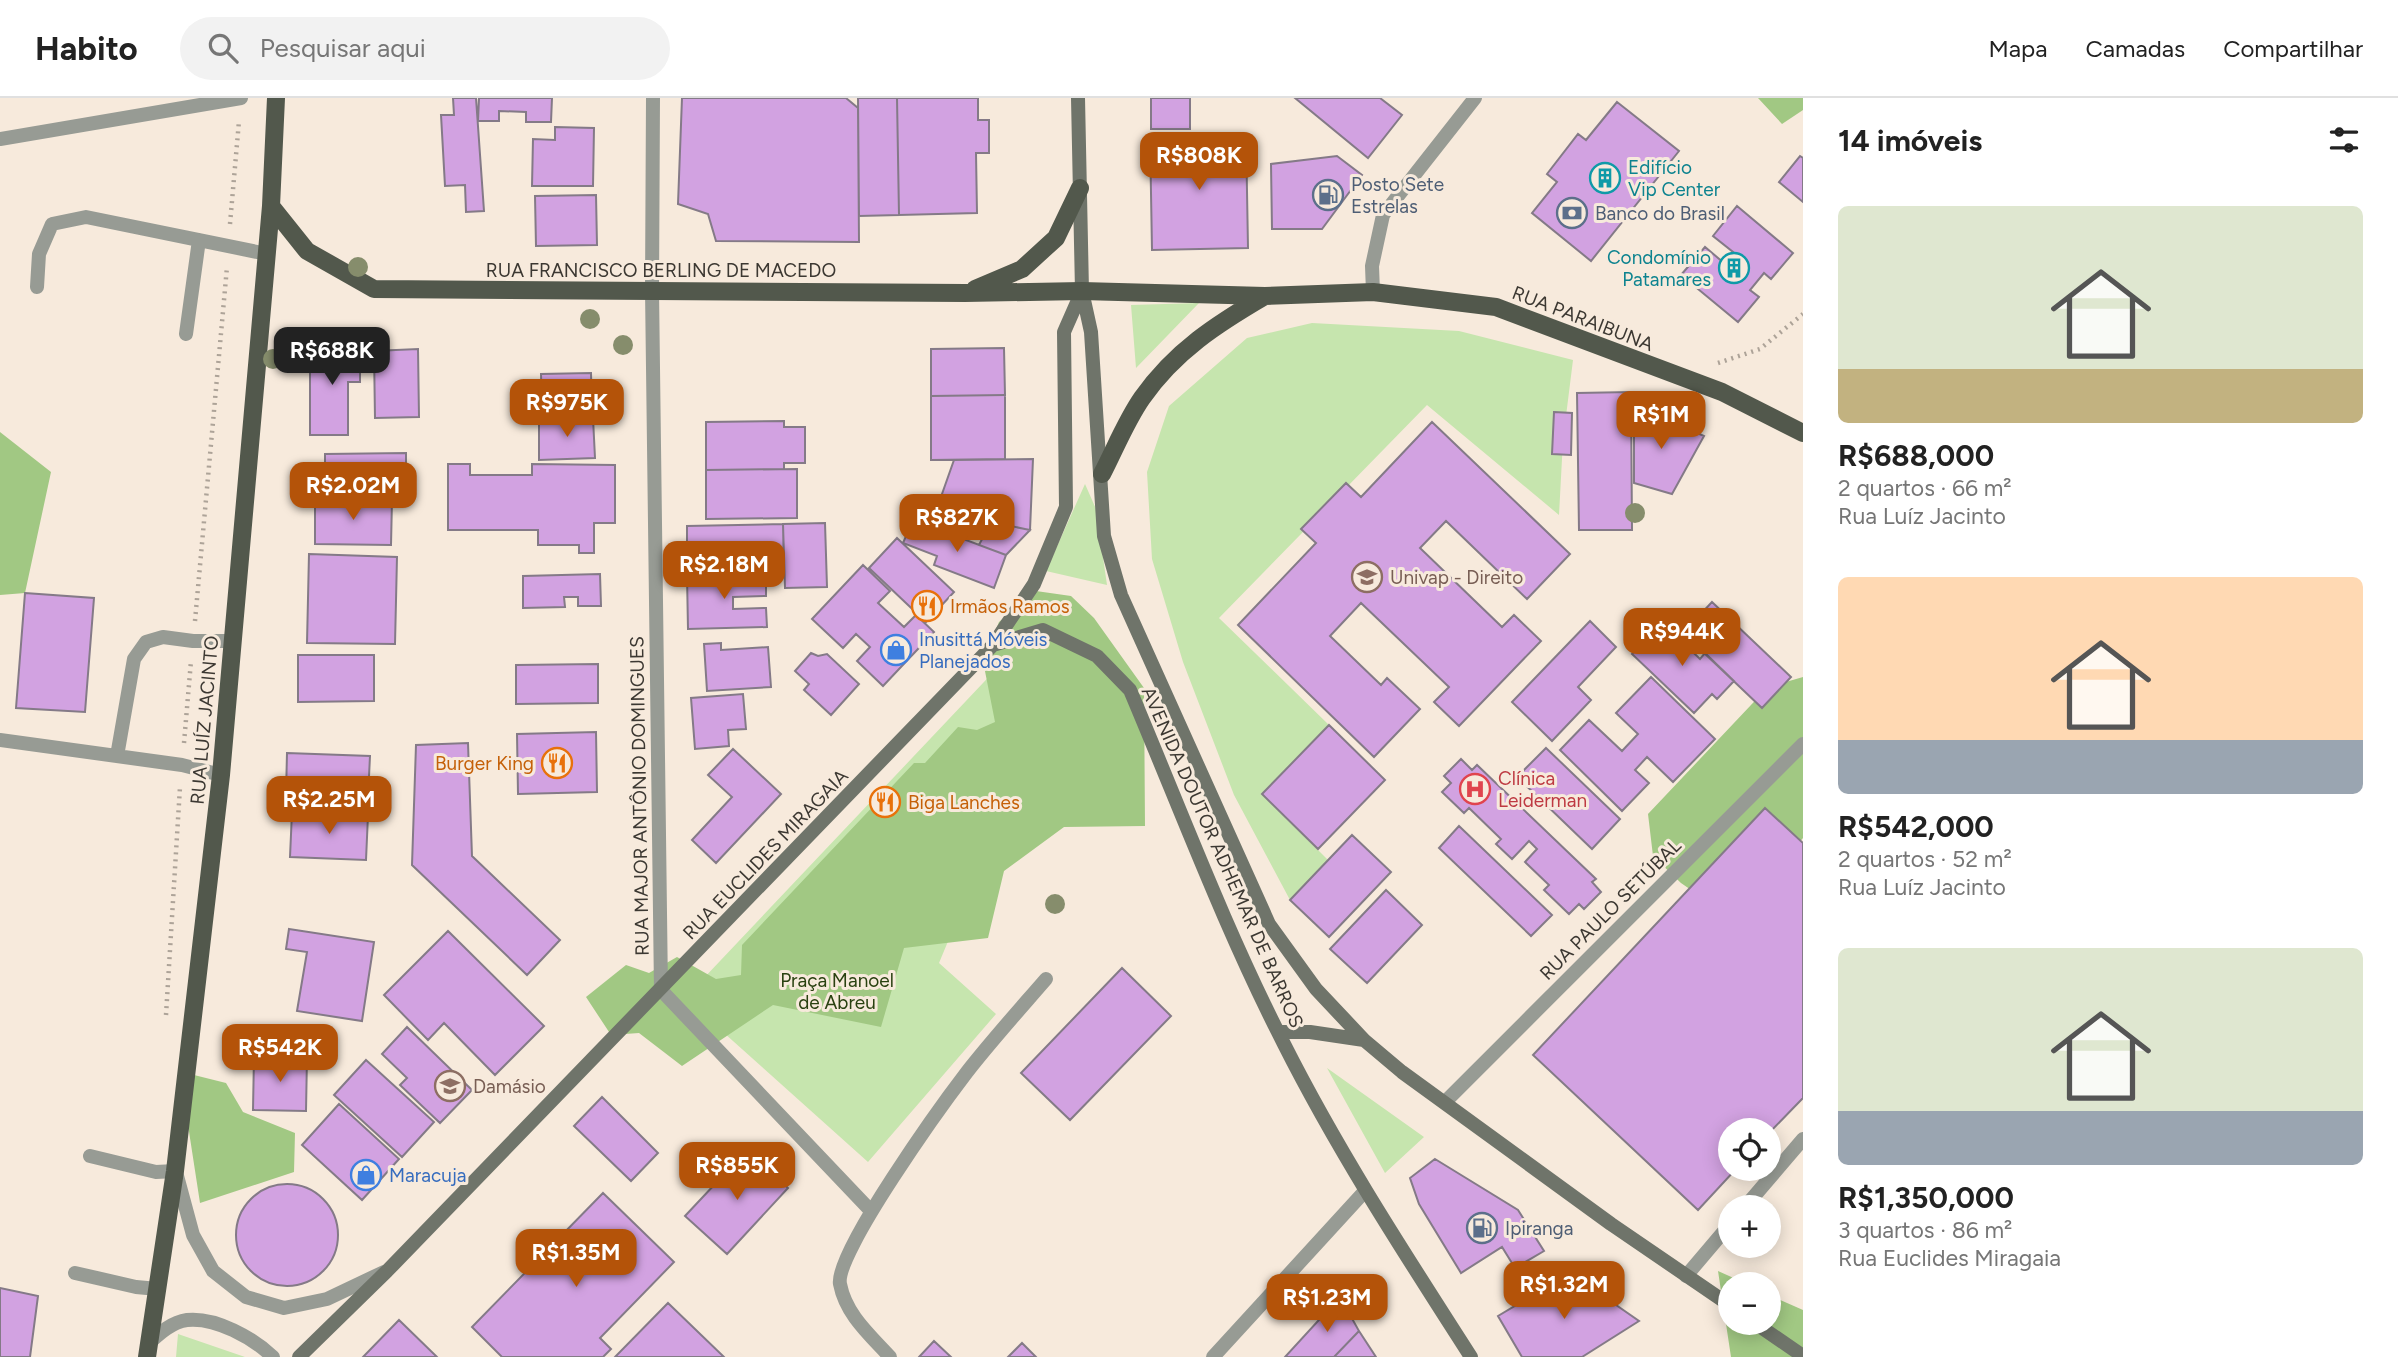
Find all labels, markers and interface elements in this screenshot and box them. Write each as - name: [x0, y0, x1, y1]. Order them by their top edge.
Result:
- search box: [180, 17, 670, 80]
- text: Habito: [35, 29, 138, 68]
- icon: search: [204, 29, 242, 67]
- text: Pesquisar aqui: [260, 32, 426, 64]
- text: Mapa: [1988, 34, 2047, 63]
- text: Camadas: [2085, 34, 2185, 63]
- text: Compartilhar: [2223, 34, 2363, 63]
- icon: filters: [2325, 121, 2363, 159]
- text: 14 imóveis: [1838, 122, 1982, 159]
- pin: R$808K: [1142, 132, 1256, 192]
- text: R$808K: [1156, 141, 1242, 169]
- place label: Edifício Vip Center: [1628, 156, 1721, 201]
- building icon: Edifício Vip Center: [1588, 161, 1622, 195]
- place label: Posto Sete Estrelas: [1351, 173, 1444, 218]
- fuel station icon: Posto Sete Estrelas: [1311, 178, 1345, 212]
- bank icon: Banco do Brasil: [1555, 196, 1589, 230]
- place label: Banco do Brasil: [1595, 202, 1725, 225]
- place label: Condomínio Patamares: [1607, 246, 1711, 291]
- building icon: Condomínio Patamares: [1717, 251, 1751, 285]
- icon: home: [2038, 251, 2164, 377]
- street label: RUA FRANCISCO BERLING DE MACEDO: [486, 259, 836, 282]
- street label: RUA PARAIBUNA: [1509, 281, 1657, 356]
- pin: R$688K: [275, 328, 389, 387]
- text: R$688K: [290, 336, 374, 364]
- pin: R$975K: [510, 380, 624, 439]
- text: R$975K: [526, 388, 608, 416]
- pin: R$1M: [1620, 392, 1702, 451]
- text: R$1M: [1633, 400, 1690, 428]
- text: R$688,000: [1838, 437, 1994, 474]
- pin: R$2.02M: [288, 462, 418, 522]
- text: R$2.02M: [306, 471, 400, 499]
- text: 2 quartos · 66 m²: [1838, 474, 2012, 502]
- pin: R$827K: [900, 494, 1014, 554]
- text: Rua Luíz Jacinto: [1838, 502, 2006, 530]
- text: R$827K: [915, 503, 999, 531]
- pin: R$2.18M: [659, 542, 789, 601]
- text: R$2.18M: [679, 550, 769, 578]
- school or university icon: Univap - Direito: [1350, 560, 1384, 594]
- place label: Univap - Direito: [1390, 566, 1523, 589]
- restaurant icon: Irmãos Ramos: [910, 589, 944, 623]
- place label: Irmãos Ramos: [950, 595, 1070, 618]
- pin: R$944K: [1625, 608, 1739, 668]
- text: R$944K: [1639, 617, 1725, 645]
- icon: home: [2038, 622, 2164, 748]
- place label: Inusittá Móveis Planejados: [919, 628, 1048, 673]
- shop icon: Inusittá Móveis Planejados: [879, 633, 913, 667]
- street label: RUA LUÍZ JACINTO: [186, 635, 223, 805]
- street label: RUA MAJOR ANTÔNIO DOMINGUES: [625, 636, 654, 956]
- street label: AVENIDA DOUTOR ADHEMAR DE BARROS: [1137, 683, 1308, 1031]
- restaurant icon: Burger King: [540, 746, 574, 780]
- place label: Burger King: [435, 752, 534, 775]
- street label: RUA EUCLIDES MIRAGAIA: [678, 764, 853, 944]
- place label: Clínica Leiderman: [1498, 767, 1587, 812]
- hospital icon: Clínica Leiderman: [1458, 772, 1492, 806]
- pin: R$2.25M: [264, 776, 394, 836]
- text: R$2.25M: [283, 785, 376, 813]
- restaurant icon: Biga Lanches: [868, 785, 902, 819]
- place label: Biga Lanches: [908, 791, 1020, 814]
- text: R$542,000: [1838, 808, 1994, 845]
- street label: RUA PAULO SETÚBAL: [1535, 834, 1686, 985]
- text: 2 quartos · 52 m²: [1838, 845, 2012, 873]
- text: Rua Luíz Jacinto: [1838, 873, 2006, 901]
- park label: Praça Manoel de Abreu: [780, 969, 894, 1014]
- icon: home: [2038, 993, 2164, 1119]
- pin: R$542K: [223, 1024, 337, 1084]
- text: R$542K: [238, 1033, 322, 1061]
- school or university icon: Damásio: [433, 1069, 467, 1103]
- place label: Damásio: [473, 1075, 546, 1098]
- map controls: [1718, 1118, 1781, 1335]
- button: locate: [1718, 1118, 1781, 1181]
- pin: R$855K: [680, 1142, 794, 1202]
- text: R$855K: [695, 1151, 779, 1179]
- shop icon: Maracuja: [349, 1158, 383, 1192]
- place label: Maracuja: [389, 1164, 467, 1187]
- text: R$1,350,000: [1838, 1179, 2014, 1216]
- button: +: [1718, 1195, 1781, 1258]
- fuel station icon: Ipiranga: [1465, 1211, 1499, 1245]
- text: 3 quartos · 86 m²: [1838, 1216, 2012, 1244]
- place label: Ipiranga: [1505, 1217, 1573, 1240]
- pin: R$1.35M: [511, 1230, 641, 1289]
- text: R$1.35M: [532, 1238, 620, 1266]
- text: Rua Euclides Miragaia: [1838, 1244, 2061, 1272]
- pin: R$1.32M: [1499, 1262, 1629, 1321]
- text: R$1.32M: [1520, 1270, 1608, 1298]
- button: −: [1718, 1272, 1781, 1335]
- pin: R$1.23M: [1262, 1274, 1392, 1334]
- text: R$1.23M: [1283, 1283, 1371, 1311]

